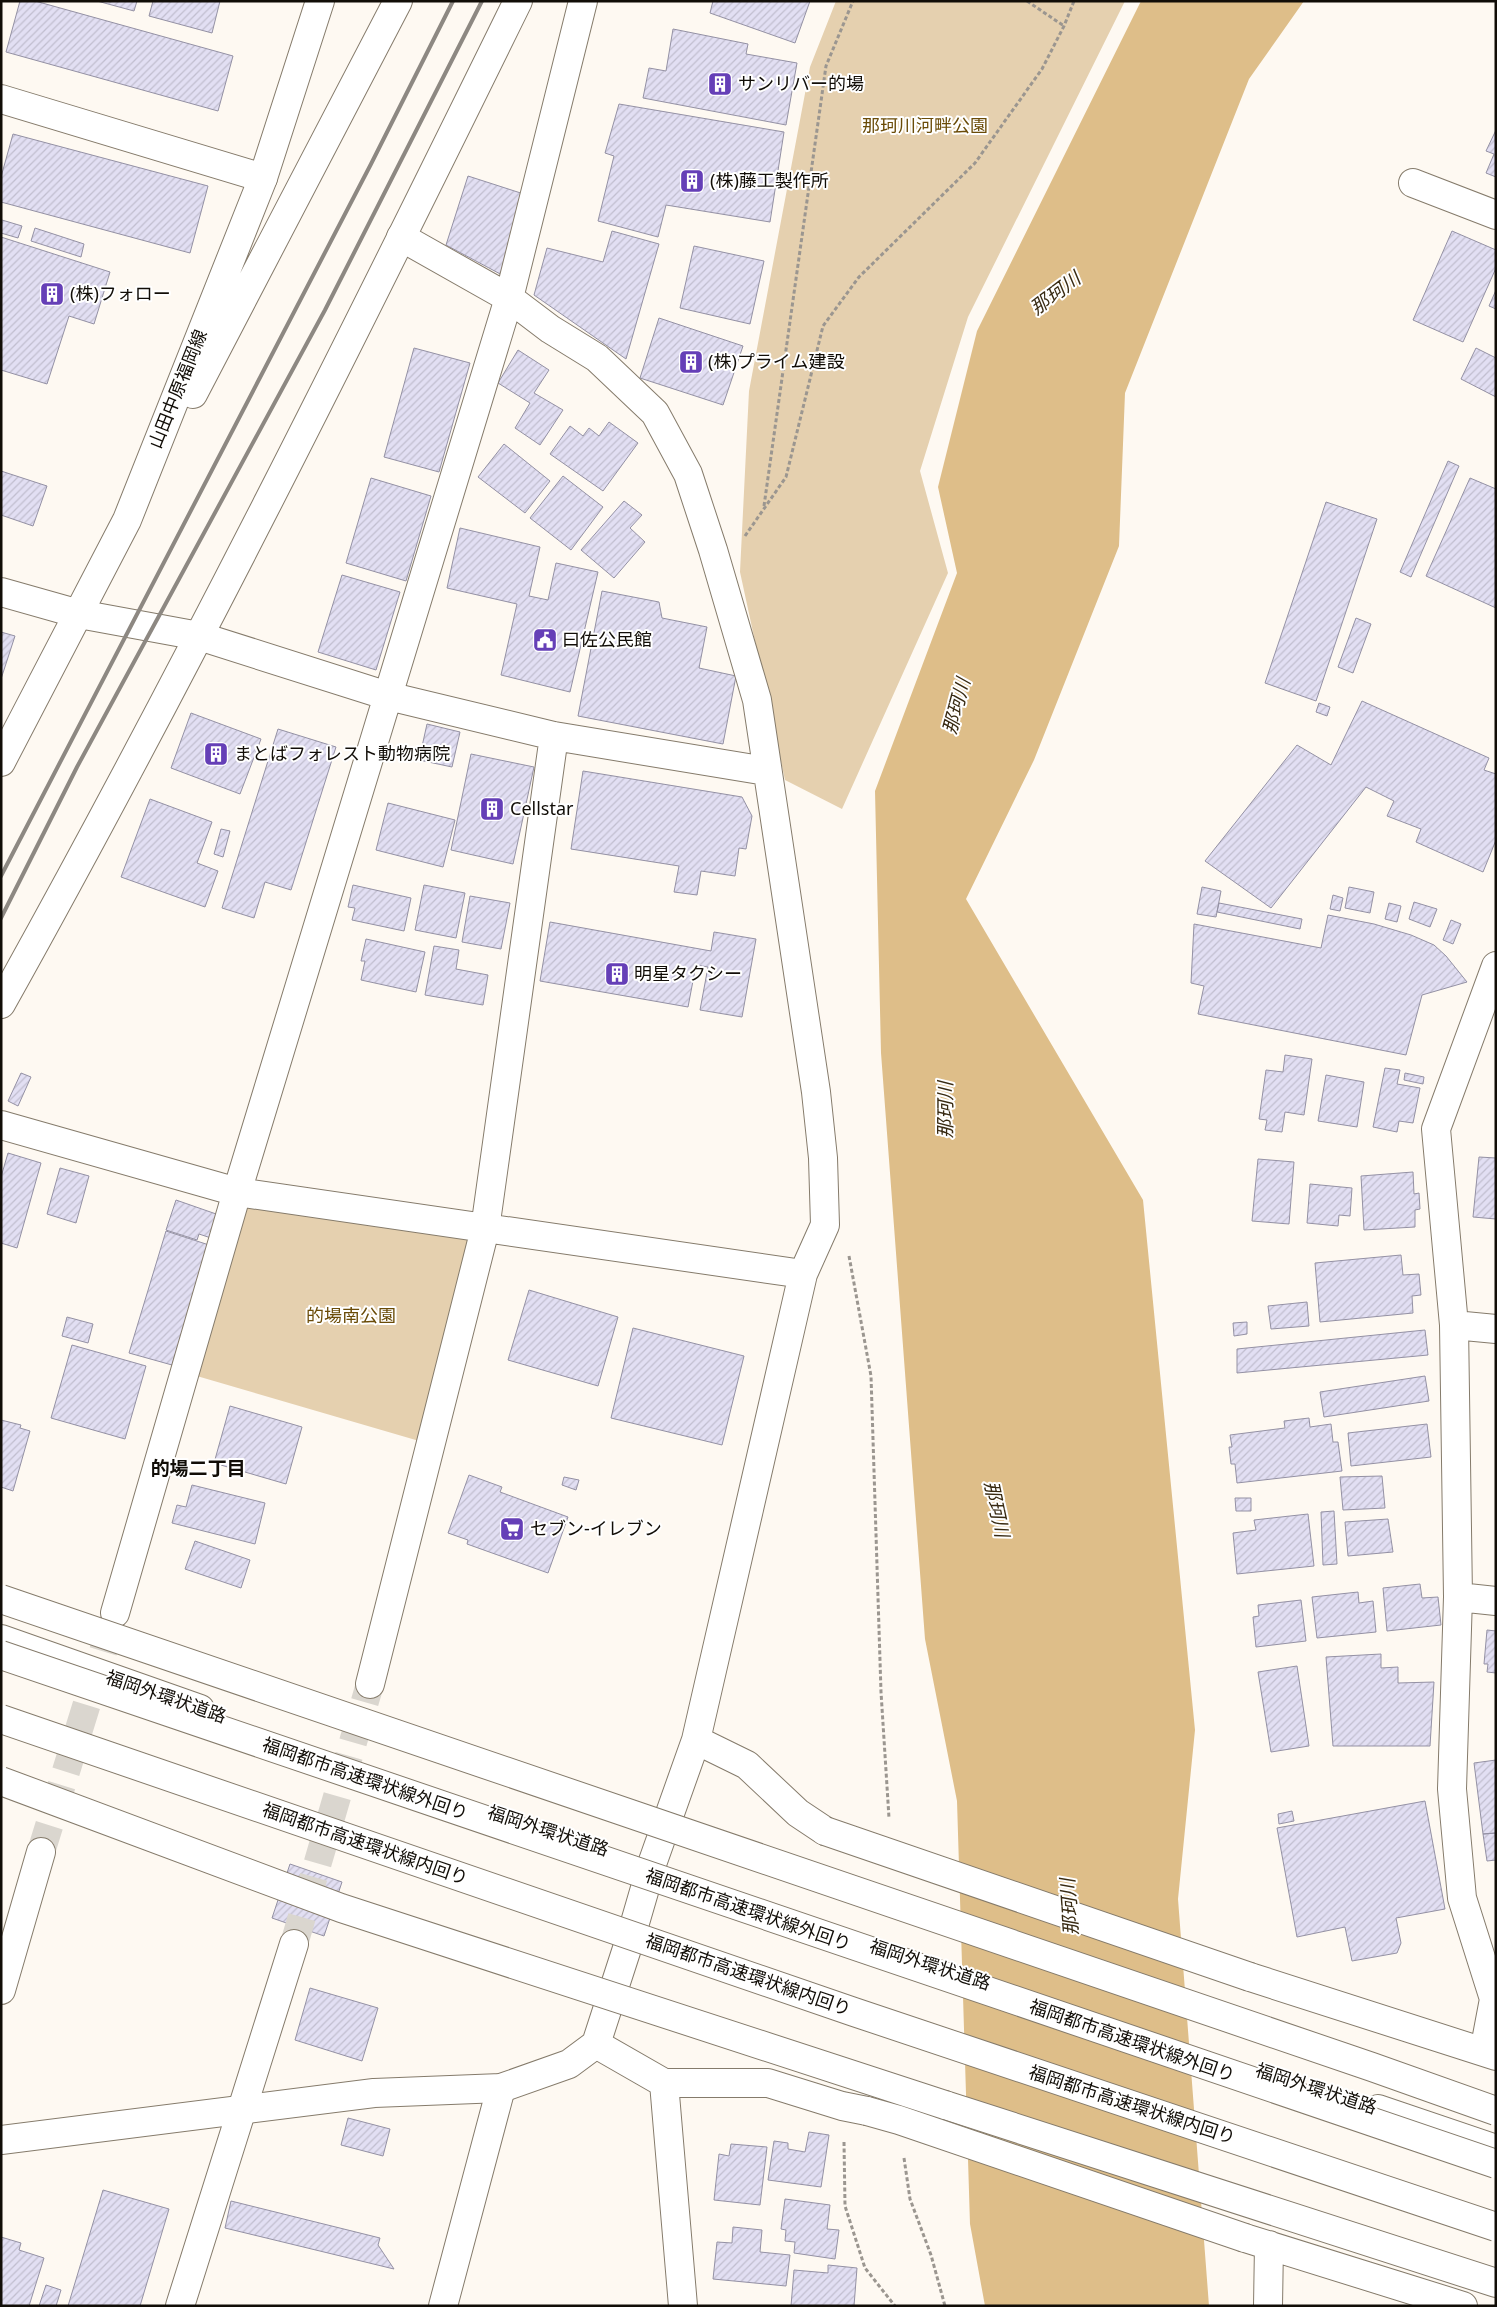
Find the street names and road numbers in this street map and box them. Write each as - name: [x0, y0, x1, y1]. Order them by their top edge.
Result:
- street label: 山田中原福岡線: [142, 326, 212, 452]
- street label: 福岡外環状道路: [103, 1664, 230, 1728]
- street label: 福岡都市高速環状線外回り: [259, 1732, 471, 1825]
- street label: 福岡都市高速環状線内回り: [259, 1797, 471, 1890]
- street label: 福岡外環状道路: [485, 1799, 612, 1861]
- street label: 福岡都市高速環状線外回り: [642, 1863, 854, 1956]
- street label: 福岡都市高速環状線内回り: [642, 1928, 854, 2021]
- street label: 福岡外環状道路: [867, 1933, 994, 1995]
- street label: 福岡都市高速環状線外回り: [1026, 1994, 1238, 2087]
- street label: 福岡外環状道路: [1253, 2057, 1380, 2119]
- street label: 福岡都市高速環状線内回り: [1026, 2059, 1239, 2149]

